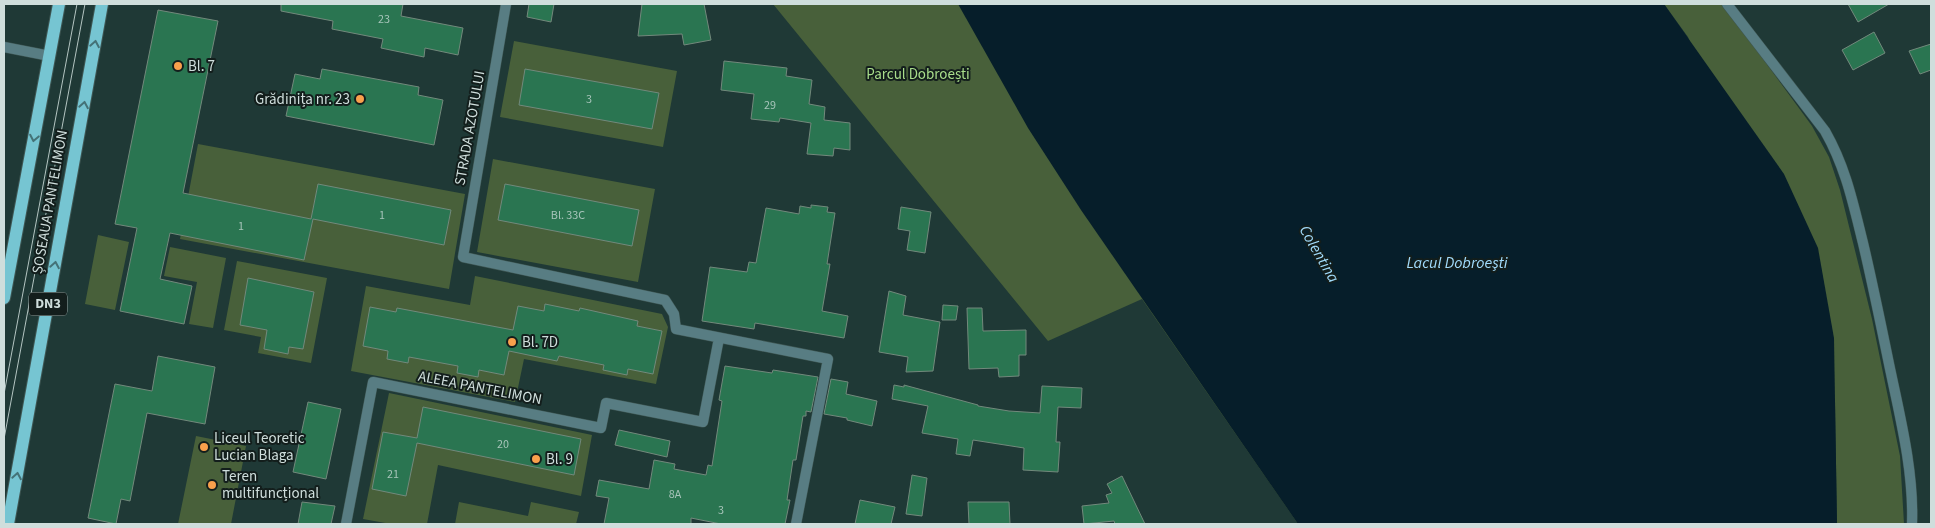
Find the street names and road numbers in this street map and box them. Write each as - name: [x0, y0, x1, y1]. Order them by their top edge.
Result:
- street label: STRADA AZOTULUI: [450, 69, 490, 187]
- street label: ȘOSEAUA PANTELIMON: [27, 128, 73, 276]
- road number: DN3: [29, 292, 67, 316]
- street label: ALEEA PANTELIMON: [416, 366, 544, 410]

